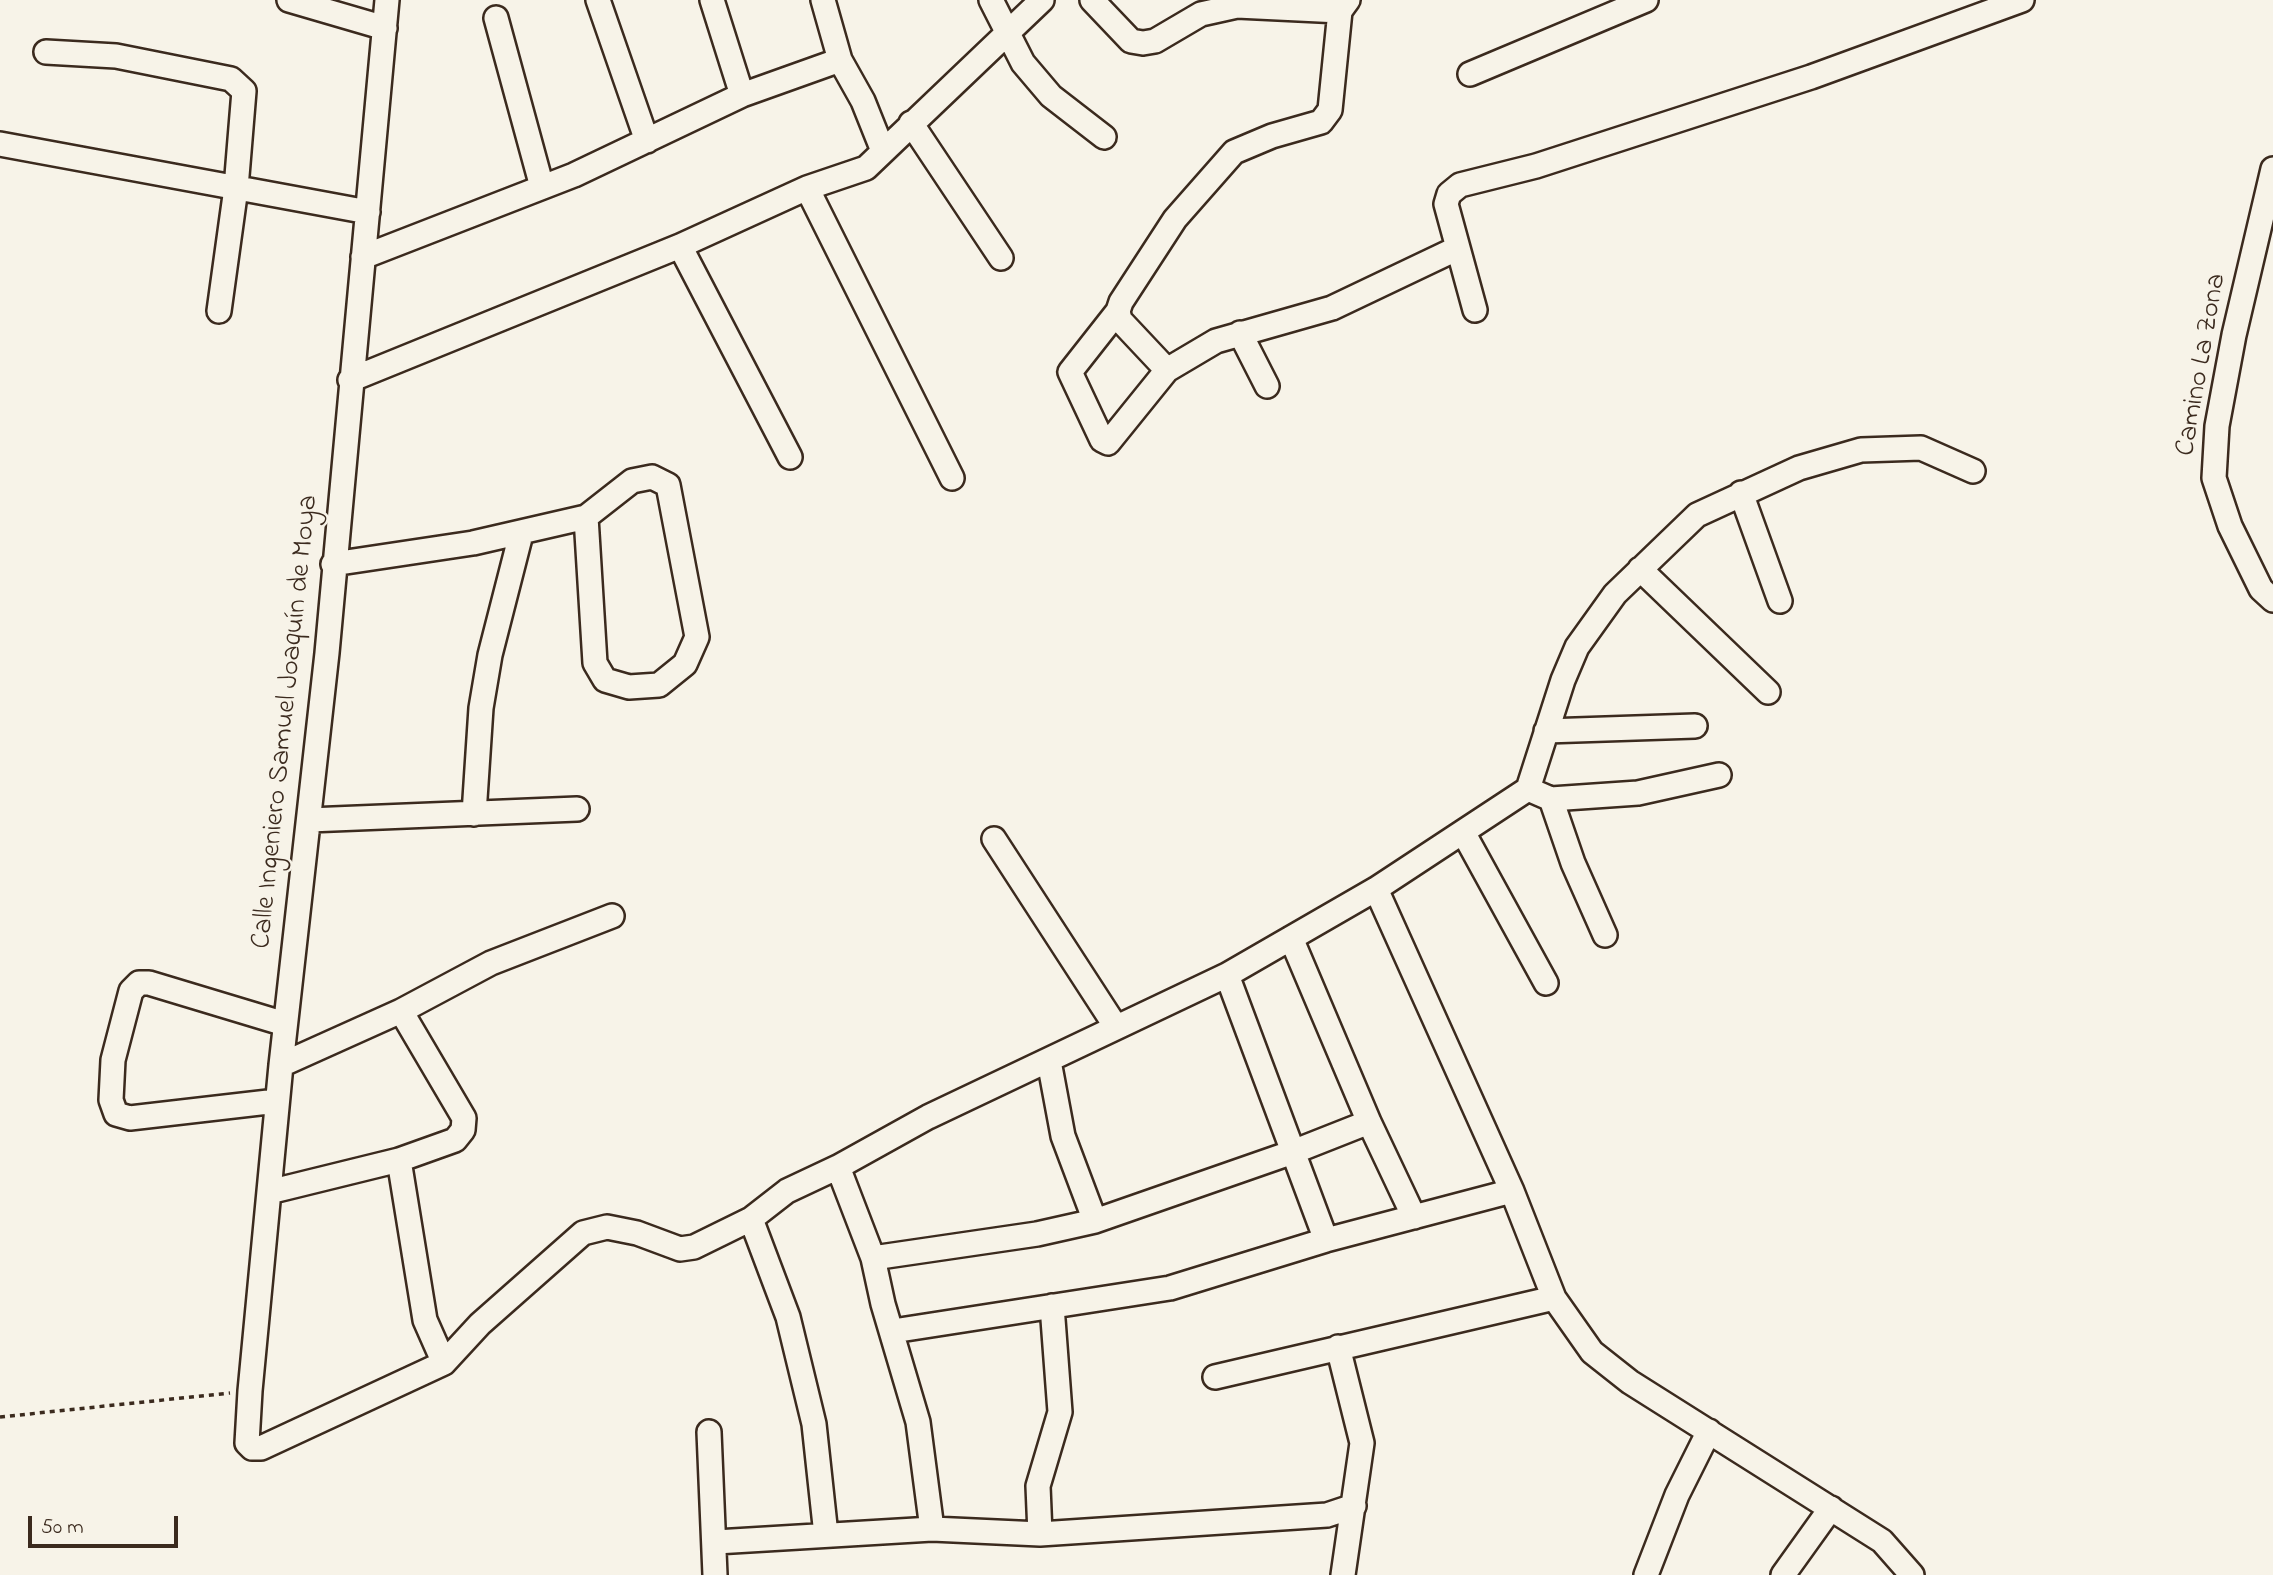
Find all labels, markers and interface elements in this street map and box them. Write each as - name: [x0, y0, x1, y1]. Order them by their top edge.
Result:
- street label: Camino La Zona: [2170, 271, 2236, 459]
- street label: Calle Ingeniero Samuel Joaquín de Moya: [246, 494, 328, 950]
- scale bar: [32, 1502, 182, 1546]
- text: 50 m: [41, 1513, 84, 1543]

